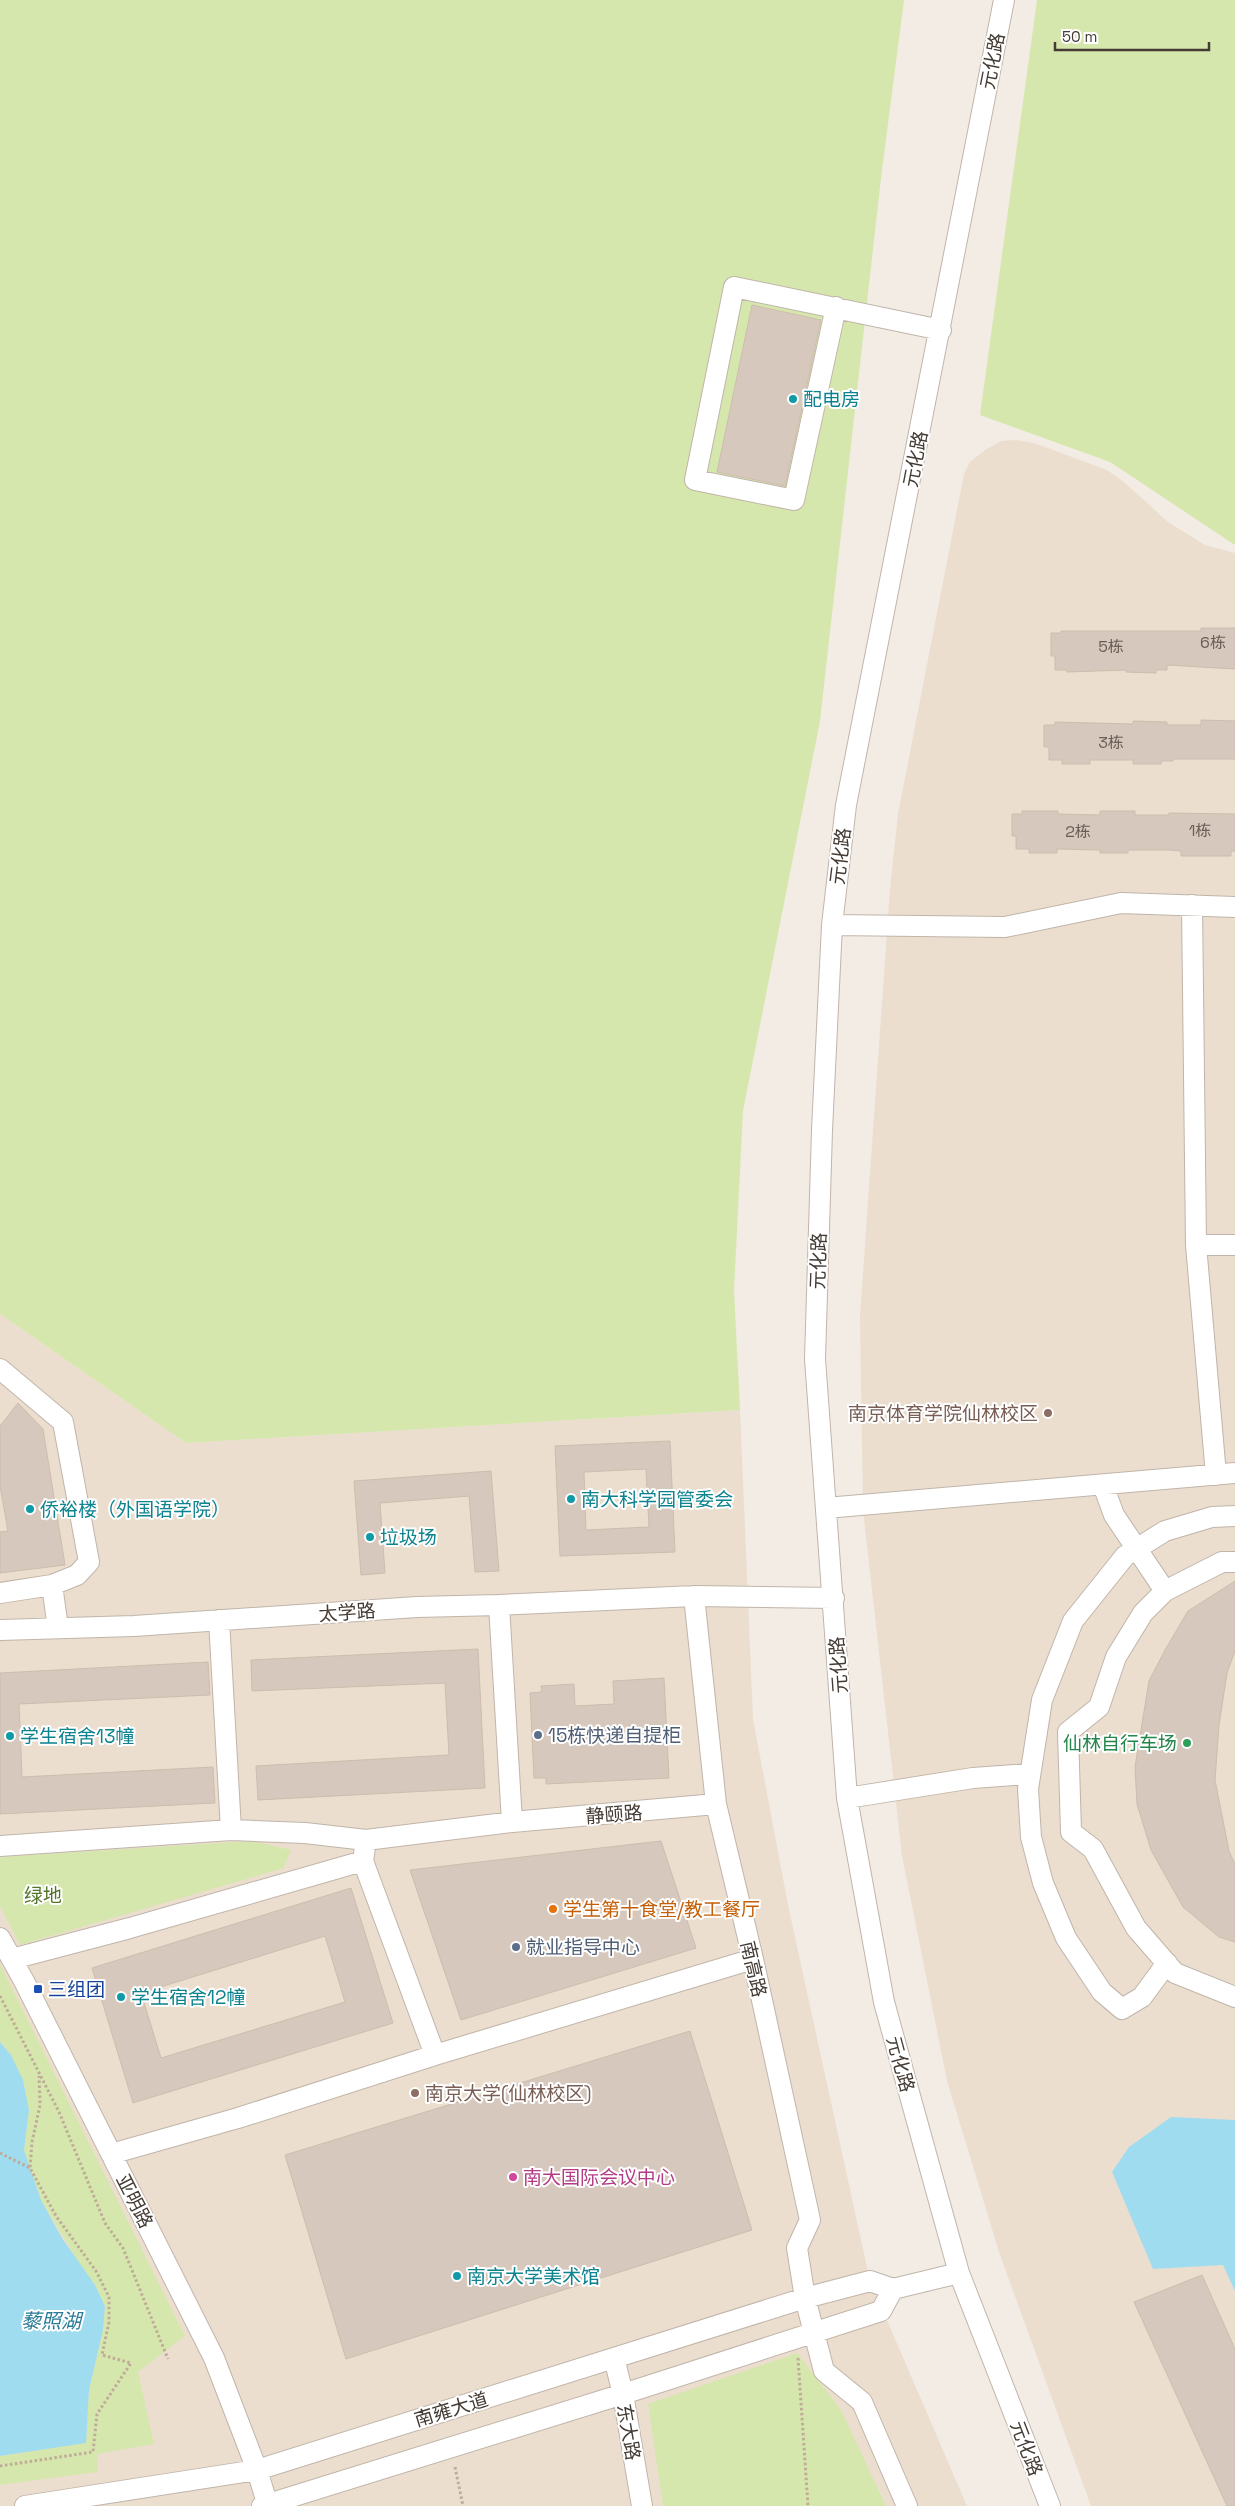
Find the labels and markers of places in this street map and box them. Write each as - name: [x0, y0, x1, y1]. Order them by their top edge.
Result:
- place label: 配电房: [803, 387, 860, 412]
- marker: 配电房: [787, 393, 799, 405]
- place label: 南京体育学院仙林校区: [848, 1401, 1038, 1426]
- marker: 南京体育学院仙林校区: [1042, 1407, 1054, 1419]
- place label: 南大科学园管委会: [581, 1487, 733, 1512]
- marker: 南大科学园管委会: [565, 1493, 577, 1505]
- place label: 侨裕楼（外国语学院）: [40, 1497, 230, 1522]
- marker: 侨裕楼（外国语学院）: [24, 1503, 36, 1515]
- place label: 垃圾场: [380, 1525, 437, 1550]
- marker: 垃圾场: [364, 1531, 376, 1543]
- place label: 15栋快递自提柜: [548, 1723, 681, 1748]
- place label: 学生宿舍13幢: [20, 1724, 134, 1749]
- marker: 15栋快递自提柜: [532, 1729, 544, 1741]
- marker: 学生宿舍13幢: [4, 1730, 16, 1742]
- place label: 仙林自行车场: [1063, 1731, 1177, 1756]
- marker: 仙林自行车场: [1181, 1737, 1193, 1749]
- place label: 学生第十食堂/教工餐厅: [563, 1897, 760, 1922]
- marker: 学生第十食堂/教工餐厅: [547, 1903, 559, 1915]
- place label: 就业指导中心: [526, 1935, 640, 1960]
- marker: 就业指导中心: [510, 1941, 522, 1953]
- place label: 三组团: [48, 1977, 105, 2002]
- marker: 三组团: [32, 1983, 44, 1995]
- place label: 学生宿舍12幢: [131, 1985, 245, 2010]
- marker: 学生宿舍12幢: [115, 1991, 127, 2003]
- place label: 南京大学(仙林校区): [425, 2081, 591, 2106]
- marker: 南京大学(仙林校区): [409, 2087, 421, 2099]
- place label: 南大国际会议中心: [523, 2165, 675, 2190]
- marker: 南大国际会议中心: [507, 2171, 519, 2183]
- place label: 南京大学美术馆: [467, 2264, 600, 2289]
- marker: 南京大学美术馆: [451, 2270, 463, 2282]

